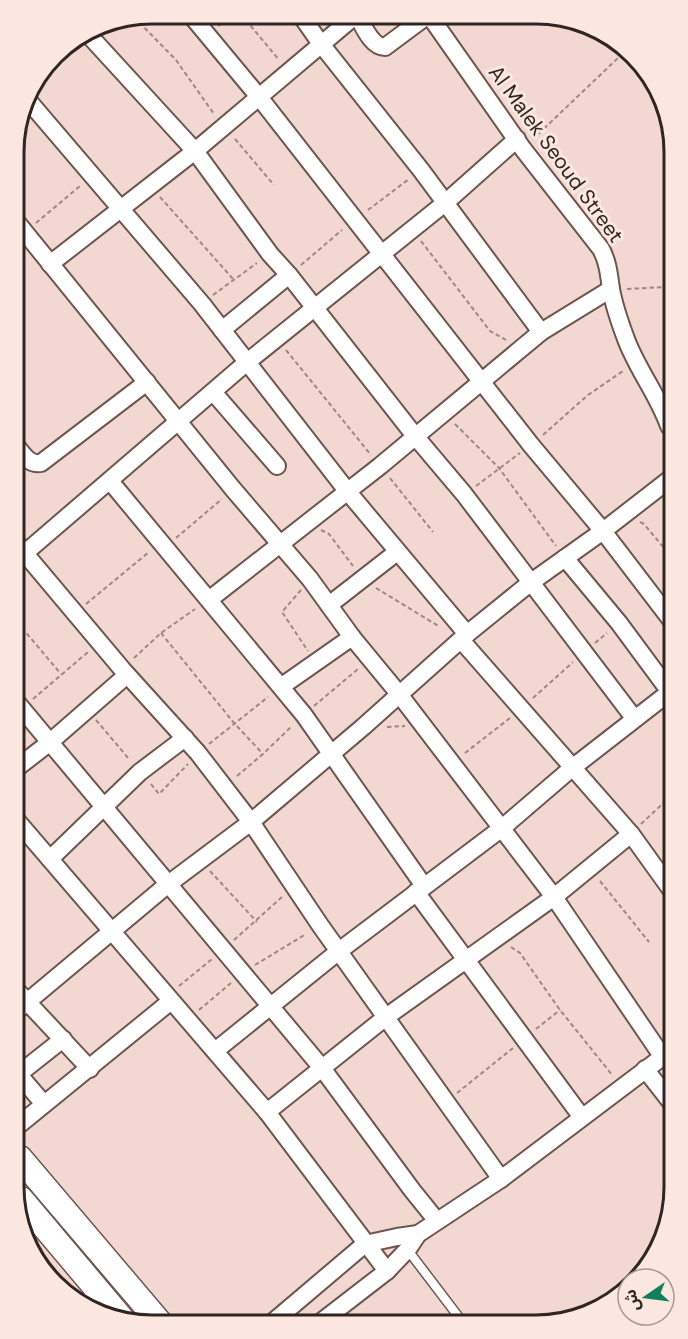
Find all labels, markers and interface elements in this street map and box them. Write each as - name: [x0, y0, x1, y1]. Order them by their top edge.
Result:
- street label: Al Malek Seoud Street: [482, 60, 630, 248]
- north arrow: [616, 1267, 676, 1327]
- text: ش: [619, 1287, 645, 1314]

